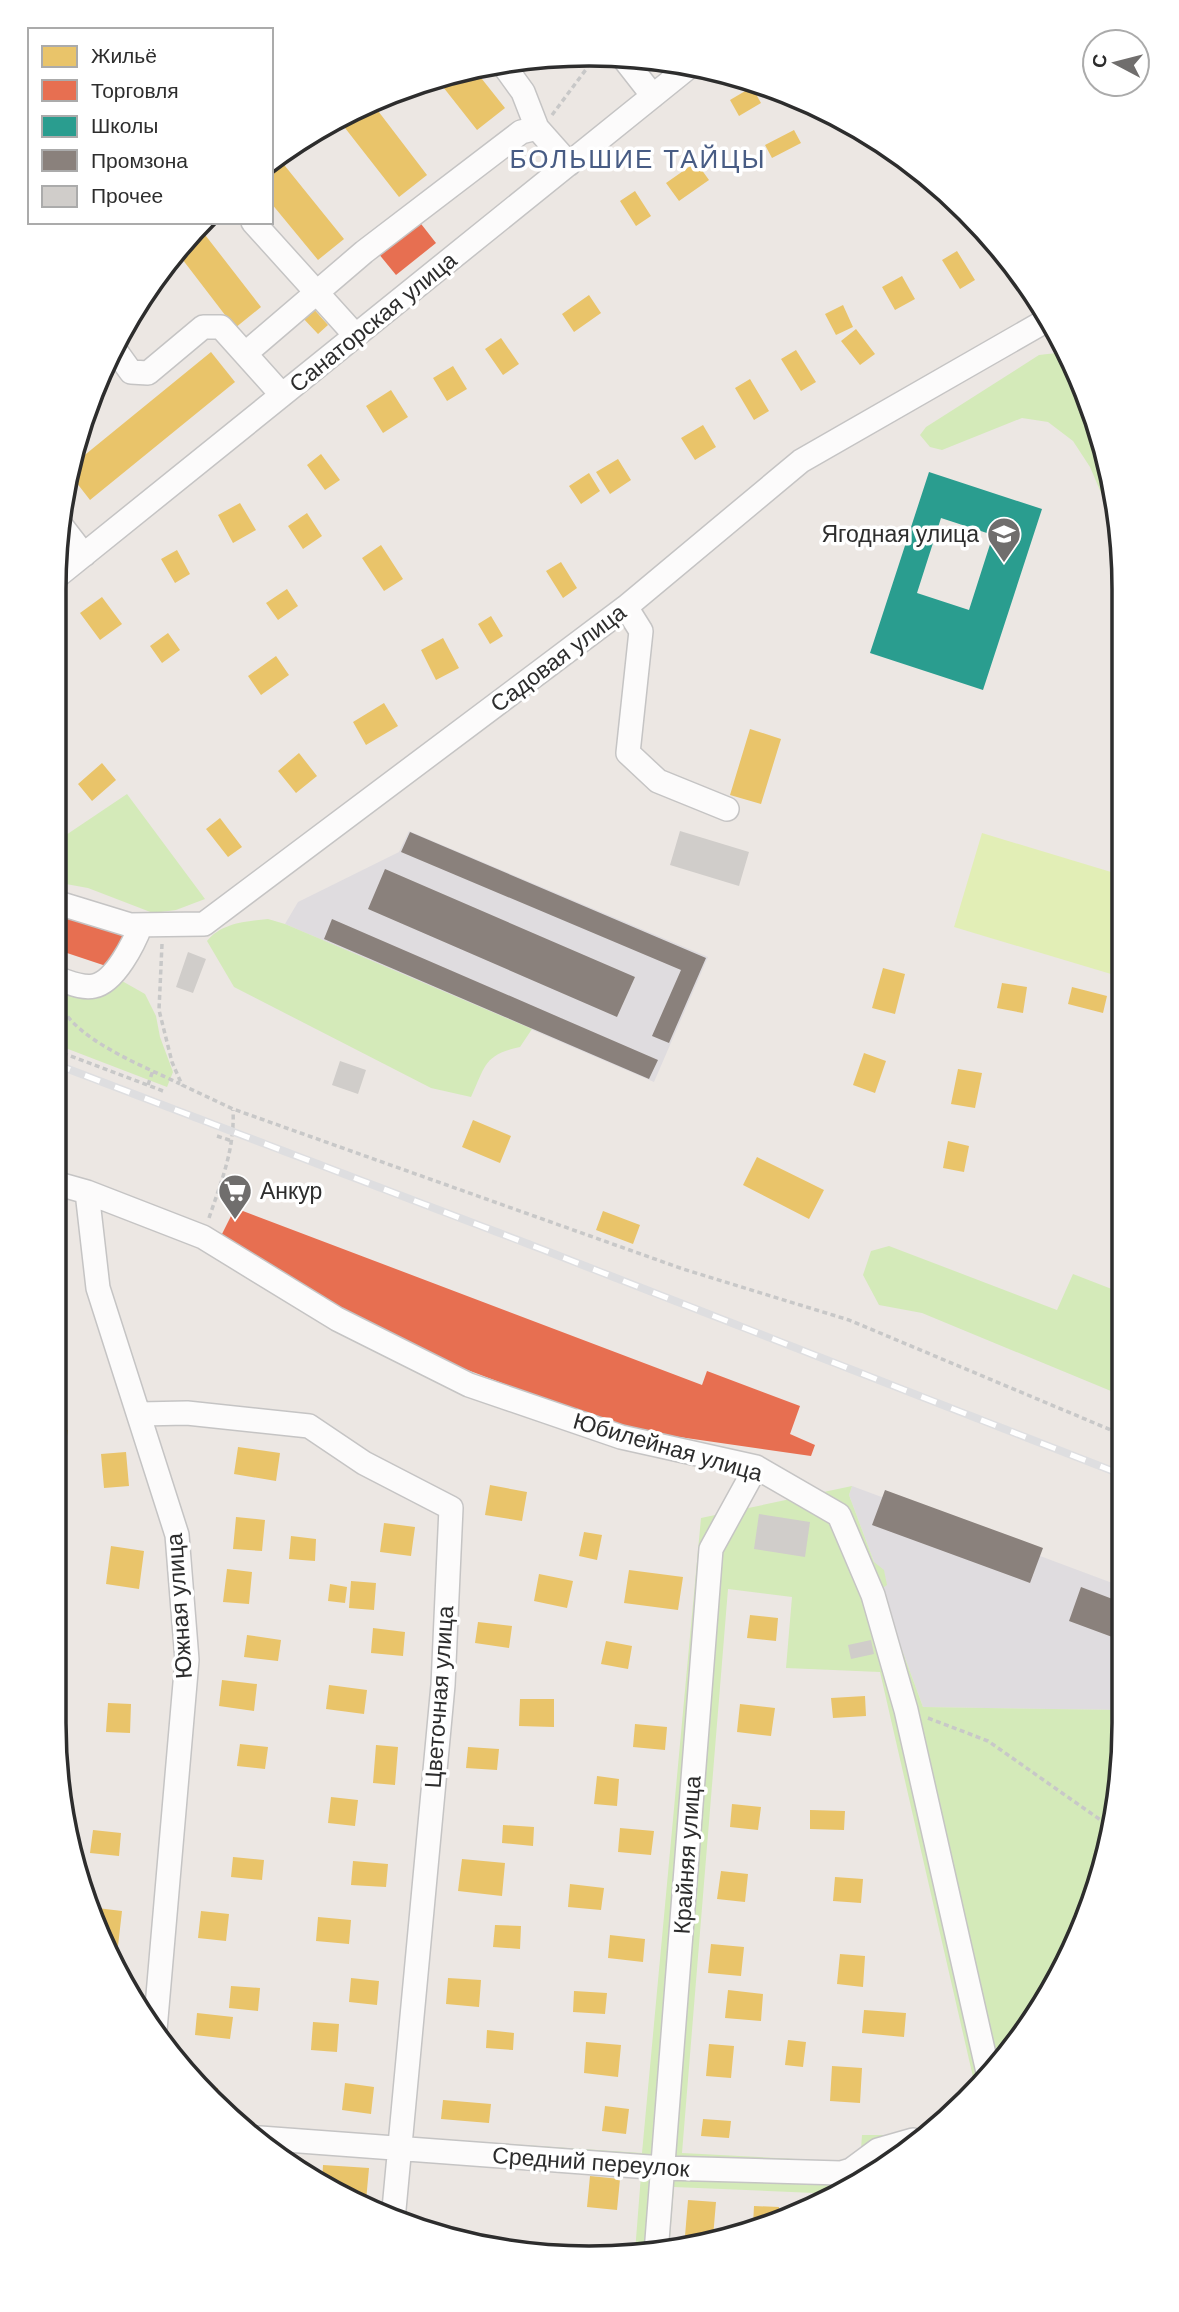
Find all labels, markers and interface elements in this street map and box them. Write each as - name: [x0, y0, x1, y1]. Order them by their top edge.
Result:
- legend: [28, 28, 273, 224]
- north arrow: [1081, 28, 1151, 98]
- text: Жильё: [91, 42, 157, 70]
- text: С: [1086, 52, 1113, 69]
- text: Торговля: [91, 77, 179, 105]
- text: Школы: [91, 112, 158, 140]
- district label: БОЛЬШИЕ ТАЙЦЫ: [510, 142, 766, 176]
- text: Промзона: [91, 147, 188, 175]
- text: Прочее: [91, 182, 163, 210]
- street label: Санаторская улица: [283, 245, 463, 399]
- school or university icon: Ягодная улица: [985, 515, 1023, 564]
- place label: Ягодная улица: [822, 519, 979, 549]
- street label: Садовая улица: [484, 597, 632, 719]
- supermarket icon: Анкур: [216, 1172, 254, 1221]
- place label: Анкур: [260, 1176, 322, 1206]
- street label: Юбилейная улица: [570, 1406, 766, 1488]
- street label: Южная улица: [159, 1532, 199, 1680]
- street label: Цветочная улица: [418, 1605, 460, 1789]
- street label: Крайняя улица: [666, 1775, 708, 1935]
- street label: Средний переулок: [491, 2140, 692, 2184]

